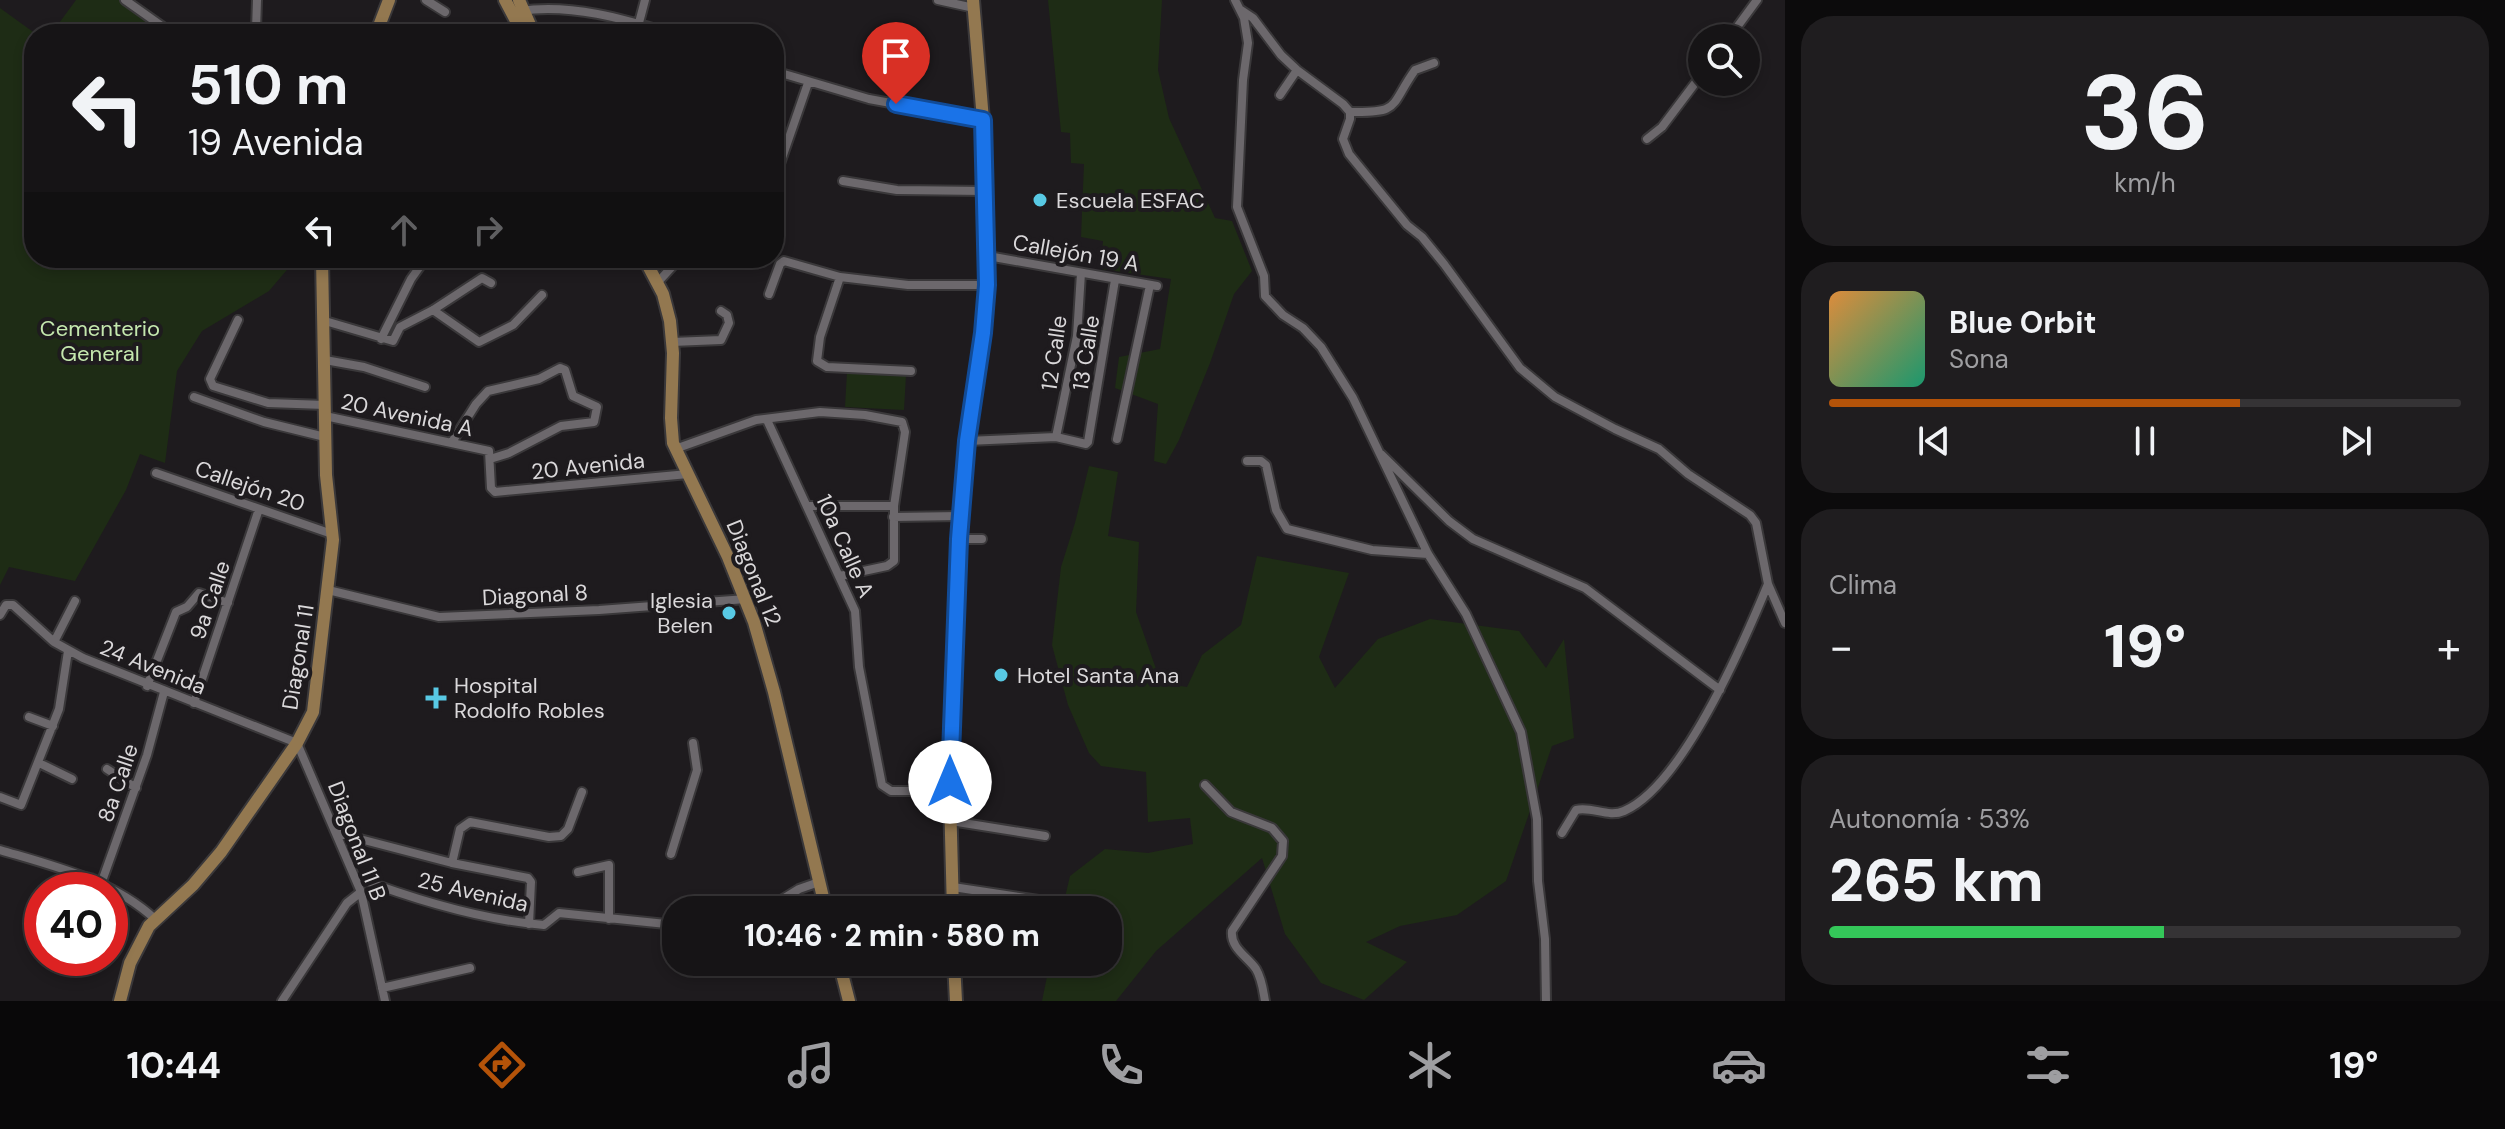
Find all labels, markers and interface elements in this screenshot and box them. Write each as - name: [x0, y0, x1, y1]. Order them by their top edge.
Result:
- pin: [862, 22, 930, 104]
- map controls: [1688, 24, 1760, 96]
- button: search: [1688, 24, 1760, 96]
- icon: arrive: [874, 34, 918, 78]
- text: 36: [2081, 46, 2209, 181]
- text: 510 m: [188, 48, 349, 121]
- icon: left: [56, 56, 160, 160]
- text: 19 Avenida: [188, 119, 363, 166]
- text: km/h: [2114, 166, 2176, 200]
- place label: Escuela ESFAC: [1056, 186, 1205, 215]
- marker: Escuela ESFAC: [1031, 191, 1049, 209]
- icon: left: [298, 208, 342, 252]
- icon: ahead: [382, 208, 426, 252]
- icon: right: [466, 208, 510, 252]
- street label: Callejón 19 A: [1010, 228, 1142, 278]
- text: Blue Orbit: [1949, 303, 2096, 342]
- street label: 13 Calle: [1066, 313, 1106, 393]
- park label: Cementerio General: [40, 314, 160, 368]
- street label: 12 Calle: [1034, 314, 1074, 392]
- text: Sona: [1949, 342, 2009, 376]
- street label: 20 Avenida A: [338, 387, 476, 443]
- icon: previous: [1912, 419, 1956, 463]
- icon: pause: [2123, 419, 2167, 463]
- icon: next: [2334, 419, 2378, 463]
- street label: 20 Avenida: [530, 446, 646, 486]
- street label: Callejón 20: [191, 454, 309, 518]
- street label: 10a Calle A: [809, 490, 881, 602]
- street label: Diagonal 12: [720, 516, 788, 630]
- street label: 9a Calle: [183, 557, 237, 643]
- text: Clima: [1829, 568, 1897, 602]
- street label: Diagonal 8: [481, 578, 589, 612]
- place label: Iglesia Belen: [650, 586, 713, 640]
- street label: Diagonal 11: [275, 602, 321, 712]
- marker: Iglesia Belen: [720, 604, 738, 622]
- text: 19°: [2104, 607, 2186, 686]
- text: −: [1829, 618, 1853, 676]
- text: +: [2437, 618, 2461, 676]
- street label: 24 Avenida: [96, 633, 210, 701]
- place label: Hotel Santa Ana: [1017, 661, 1179, 690]
- marker: Hotel Santa Ana: [992, 666, 1010, 684]
- place label: Hospital Rodolfo Robles: [454, 671, 605, 725]
- marker: Hospital Rodolfo Robles: [425, 687, 447, 709]
- street label: 8a Calle: [91, 740, 145, 826]
- position arrow: [908, 740, 992, 824]
- street label: Diagonal 11 B: [321, 777, 393, 905]
- text: Autonomía · 53%: [1829, 802, 2030, 836]
- text: 265 km: [1829, 841, 2044, 920]
- street label: 25 Avenida: [415, 865, 531, 919]
- speed limit sign: 40: [24, 872, 128, 976]
- text: 10:46 · 2 min · 580 m: [744, 916, 1040, 955]
- icon: directions: [474, 1037, 530, 1093]
- icon: music: [783, 1037, 839, 1093]
- icon: phone: [1093, 1037, 1149, 1093]
- icon: climate: [1402, 1037, 1458, 1093]
- icon: car: [1711, 1037, 1767, 1093]
- icon: filters: [2020, 1037, 2076, 1093]
- text: 10:44: [127, 1042, 221, 1089]
- text: 19°: [2329, 1042, 2378, 1089]

